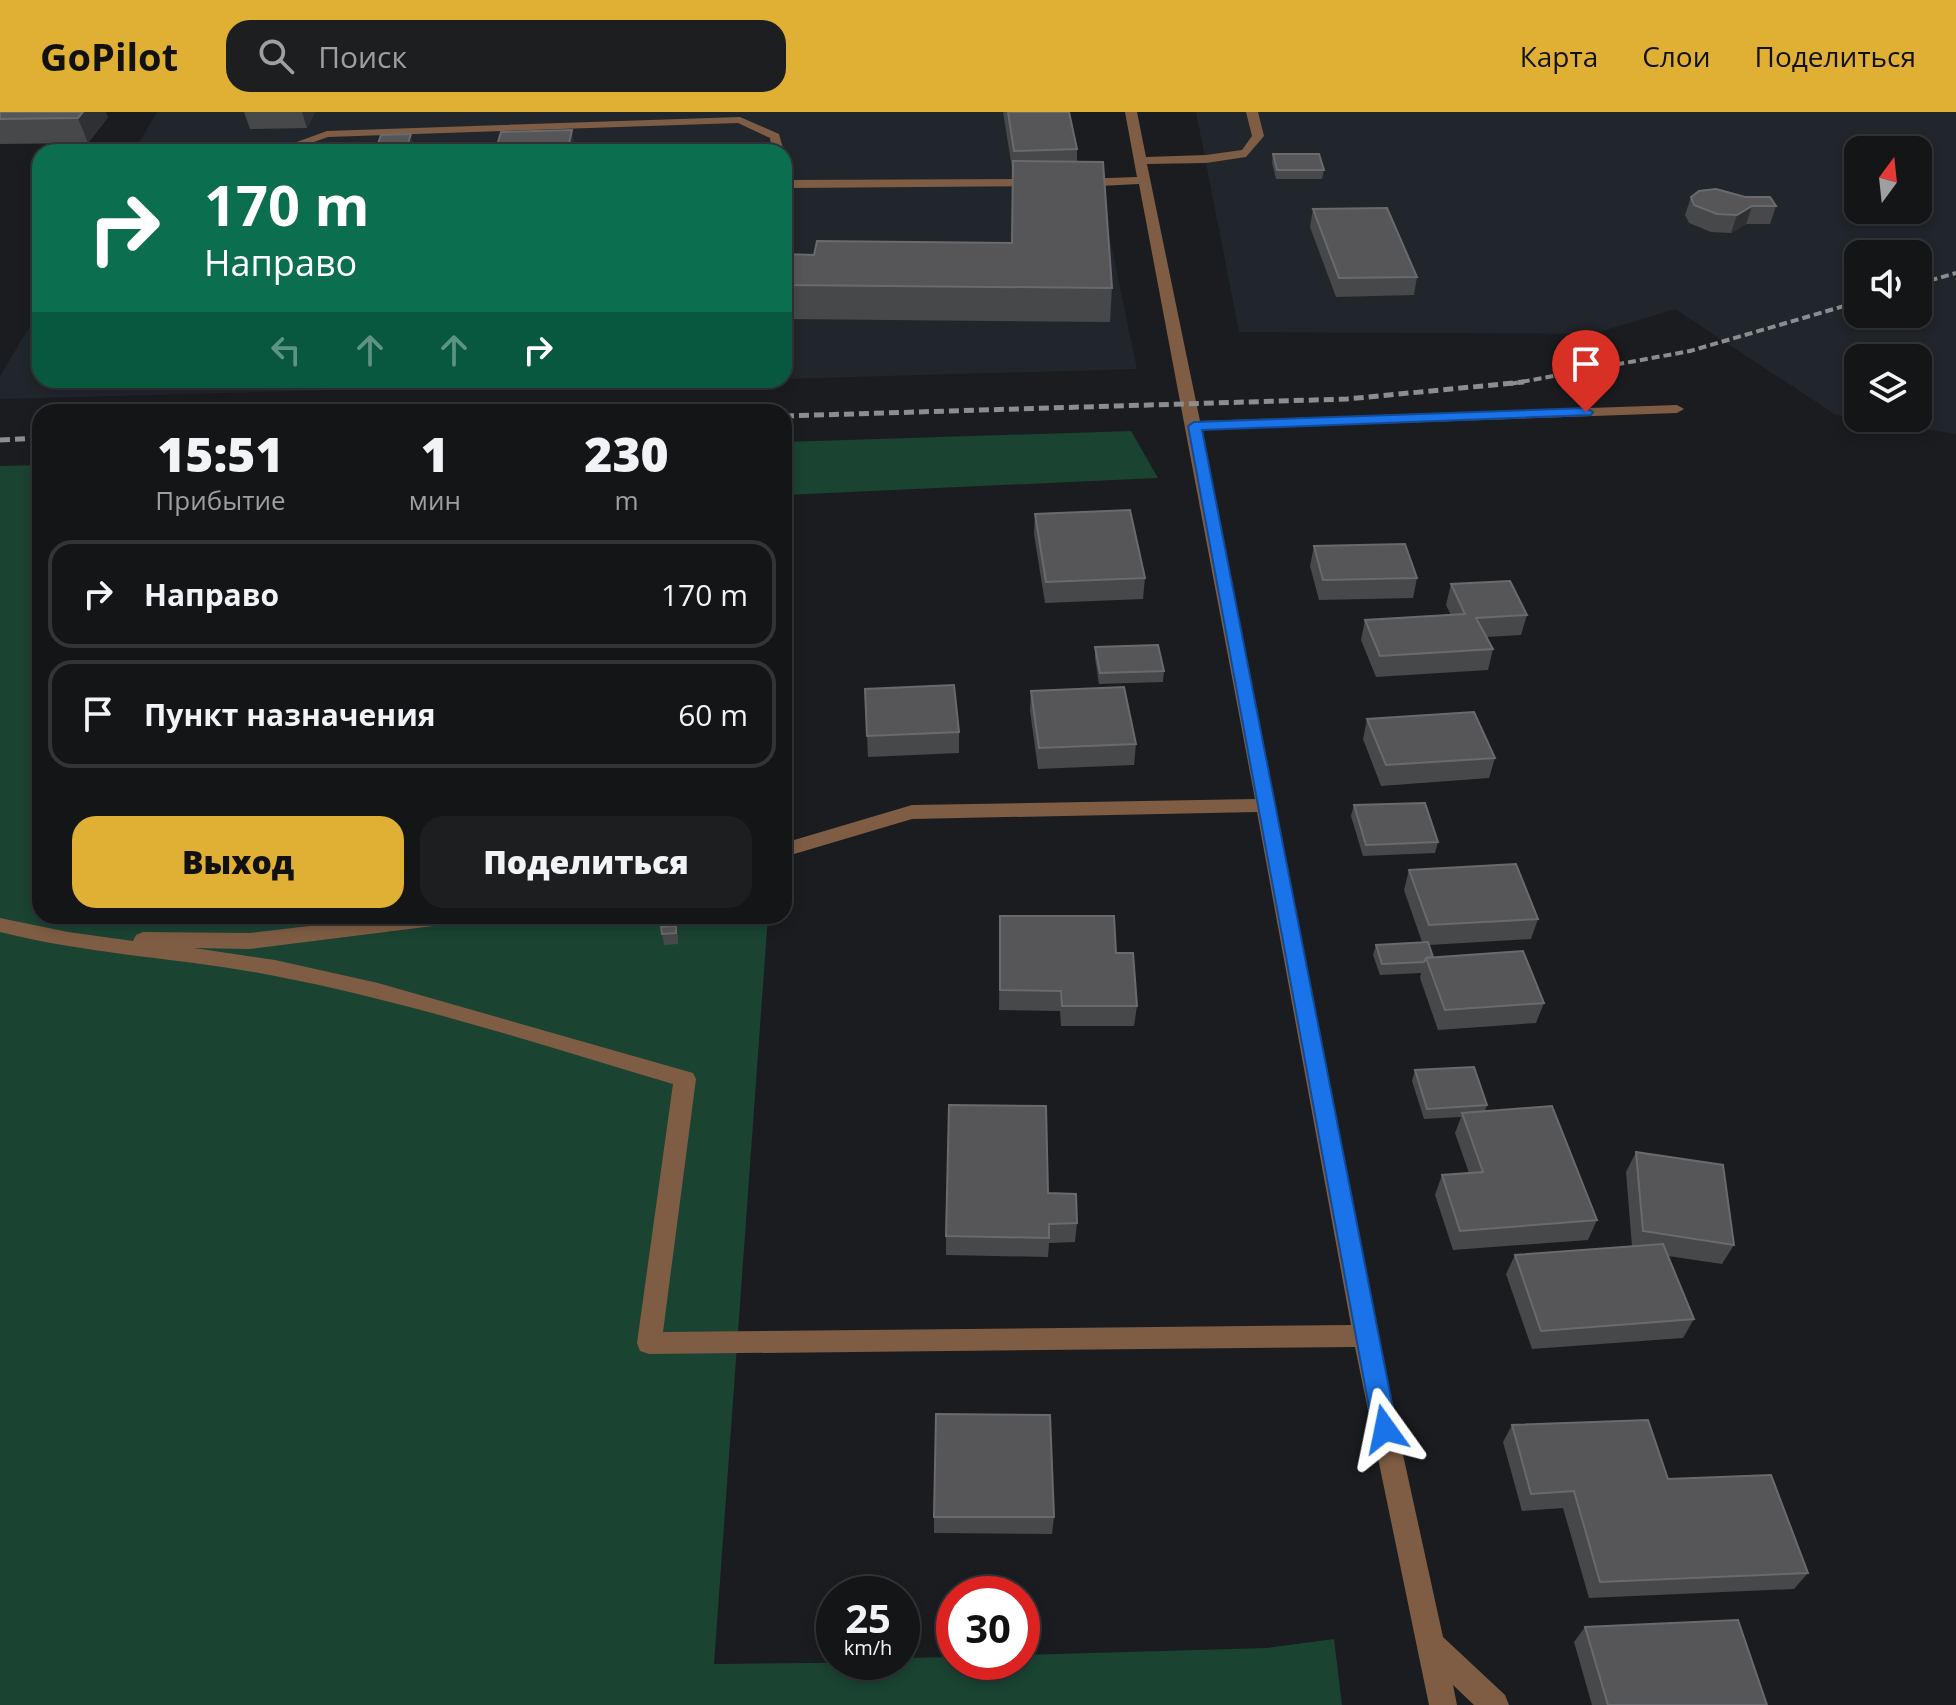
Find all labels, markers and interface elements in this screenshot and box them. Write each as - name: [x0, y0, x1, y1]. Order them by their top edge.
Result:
- search box: [226, 20, 786, 92]
- text: GoPilot: [40, 30, 178, 82]
- icon: search: [254, 34, 298, 78]
- text: Поиск: [318, 36, 407, 77]
- text: Карта: [1520, 37, 1598, 75]
- text: Слои: [1642, 37, 1711, 75]
- text: Поделиться: [1755, 37, 1916, 75]
- north arrow: [1844, 136, 1932, 224]
- map controls: [1844, 136, 1932, 432]
- text: 170 m: [204, 166, 370, 242]
- icon: right: [72, 176, 176, 280]
- text: Направо: [204, 238, 357, 287]
- button: sound: [1844, 240, 1932, 328]
- icon: left: [264, 328, 308, 372]
- icon: ahead: [348, 328, 392, 372]
- icon: ahead: [432, 328, 476, 372]
- icon: right: [516, 328, 560, 372]
- pin: [1552, 330, 1620, 412]
- icon: arrive: [1564, 342, 1608, 386]
- button: layers: [1844, 344, 1932, 432]
- text: 15:51: [157, 421, 284, 486]
- text: 1: [421, 421, 449, 486]
- text: 230: [584, 421, 669, 486]
- text: Прибытие: [155, 482, 286, 518]
- text: мин: [409, 482, 461, 518]
- text: m: [614, 482, 638, 518]
- icon: right: [76, 572, 120, 616]
- text: Направо: [144, 574, 279, 615]
- text: 170 m: [661, 574, 748, 615]
- icon: arrive: [76, 692, 120, 736]
- text: Пункт назначения: [144, 694, 436, 735]
- text: 60 m: [678, 694, 748, 735]
- button: Выход: [72, 816, 404, 908]
- button: Поделиться: [420, 816, 752, 908]
- position arrow: [1343, 1387, 1427, 1471]
- speed limit sign: 30: [936, 1576, 1040, 1680]
- text: 25: [845, 1590, 891, 1645]
- text: km/h: [844, 1634, 892, 1661]

